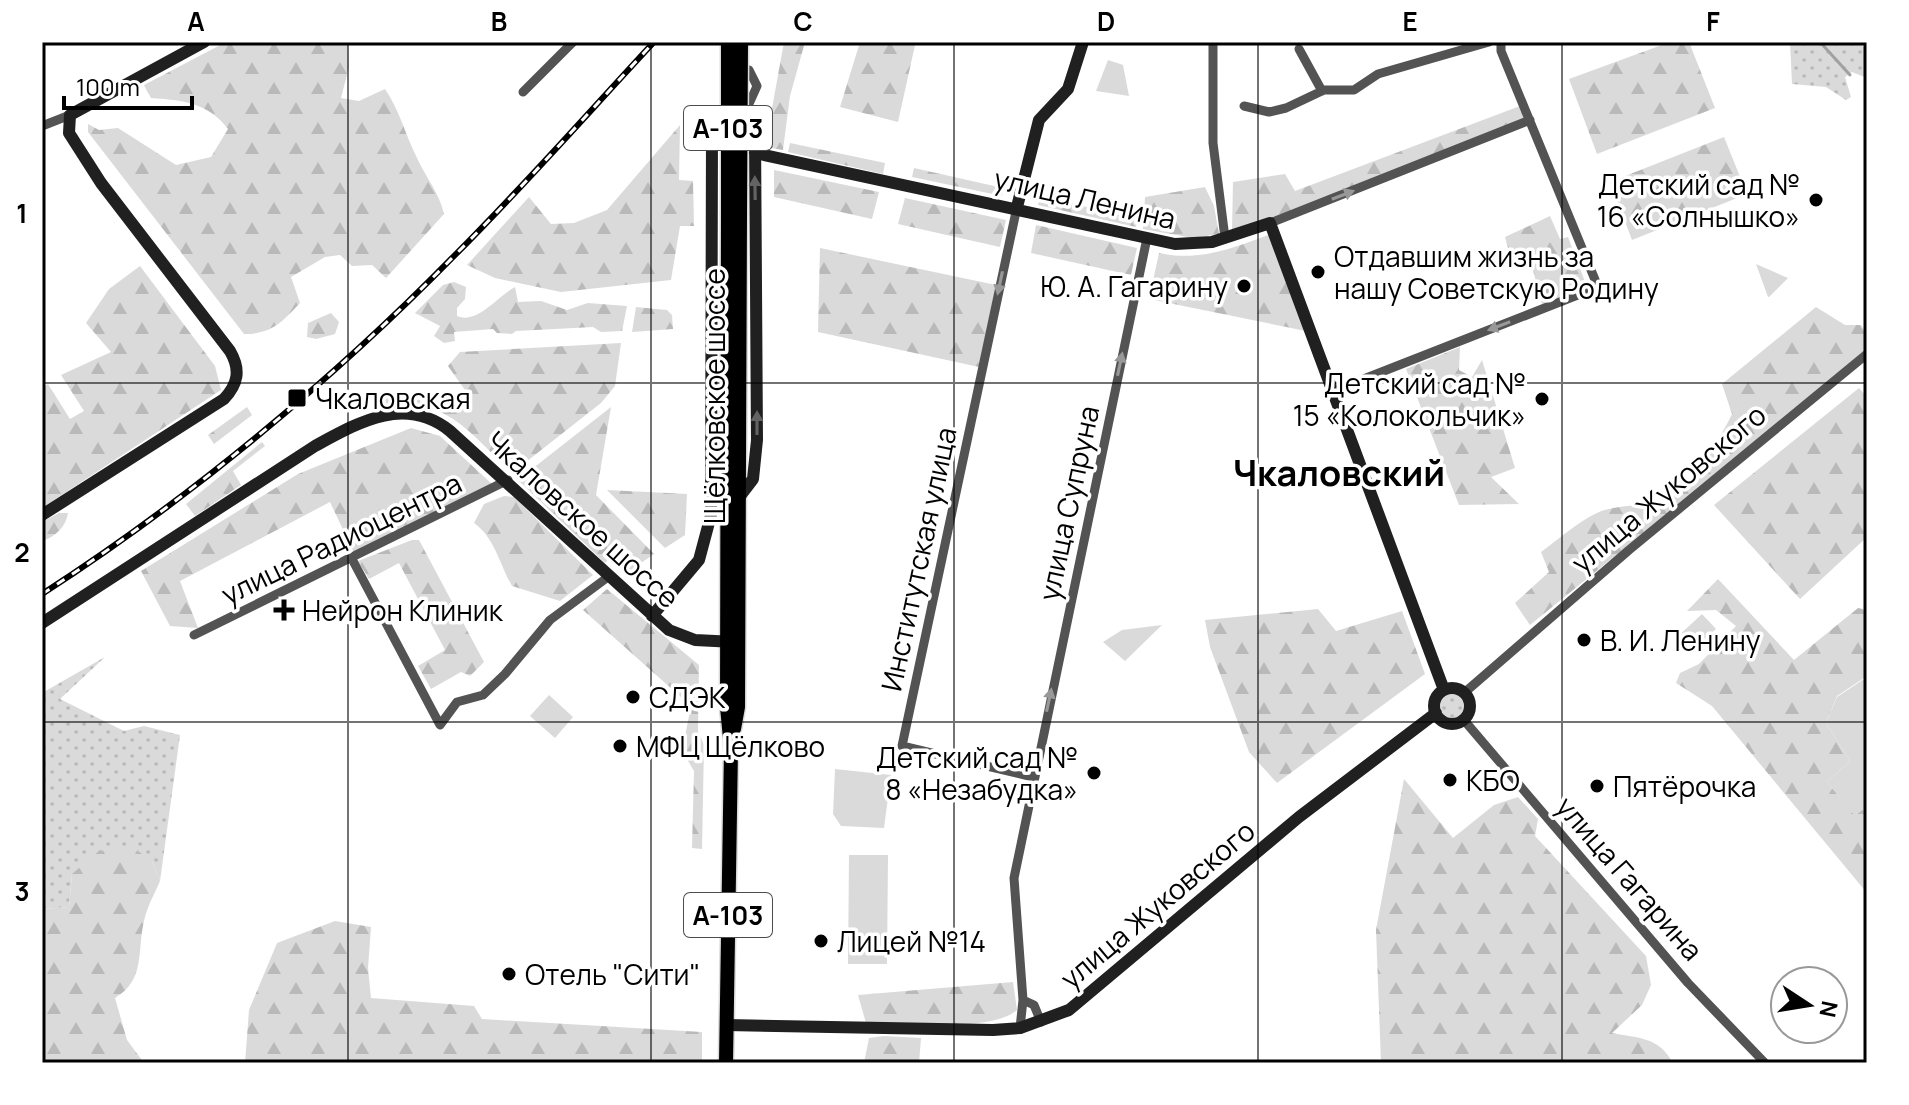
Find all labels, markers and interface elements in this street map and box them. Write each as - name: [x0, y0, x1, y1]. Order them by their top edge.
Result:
- text: A: [187, 3, 205, 39]
- text: B: [491, 3, 507, 39]
- text: C: [793, 3, 813, 39]
- text: D: [1097, 3, 1115, 39]
- text: E: [1402, 3, 1418, 39]
- text: F: [1706, 3, 1720, 39]
- scale bar: [64, 60, 192, 110]
- text: 100 m: [76, 70, 140, 103]
- road number: А-103: [684, 106, 772, 150]
- street label: улица Ленина: [990, 159, 1180, 237]
- place label: Детский сад № 16 «Солнышко»: [1597, 165, 1800, 235]
- one-way arrow: [749, 175, 762, 200]
- one-way arrow: [1331, 188, 1355, 201]
- marker: Детский сад № 16 «Солнышко»: [1807, 191, 1825, 209]
- text: 1: [16, 195, 28, 231]
- place label: Отдавшим жизнь за нашу Советскую Родину: [1334, 237, 1659, 307]
- marker: Отдавшим жизнь за нашу Советскую Родину: [1309, 263, 1327, 281]
- place label: Ю. А. Гагарину: [1040, 267, 1228, 305]
- street label: Щёлковское шоссе: [695, 268, 733, 524]
- one-way arrow: [993, 271, 1006, 296]
- marker: Ю. А. Гагарину: [1235, 277, 1253, 295]
- one-way arrow: [1487, 320, 1511, 333]
- one-way arrow: [1114, 351, 1127, 376]
- place label: Детский сад № 15 «Колокольчик»: [1293, 364, 1526, 434]
- place label: Чкаловская: [315, 379, 471, 417]
- marker: Чкаловская: [286, 387, 308, 409]
- marker: Детский сад № 15 «Колокольчик»: [1533, 390, 1551, 408]
- street label: улица Жуковского: [1563, 395, 1773, 581]
- street label: улица Супруна: [1029, 402, 1107, 604]
- one-way arrow: [751, 410, 763, 435]
- street label: Чкаловское шоссе: [478, 422, 688, 616]
- street label: Институтская улица: [871, 424, 965, 694]
- district label: Чкаловский: [1233, 448, 1445, 497]
- street label: улица Радиоцентра: [215, 463, 467, 613]
- text: 2: [14, 534, 30, 570]
- place label: Нейрон Клиник: [302, 591, 504, 629]
- marker: Нейрон Клиник: [273, 599, 295, 621]
- place label: В. И. Ленину: [1600, 621, 1761, 659]
- marker: В. И. Ленину: [1575, 631, 1593, 649]
- place label: СДЭК: [649, 678, 726, 716]
- marker: СДЭК: [624, 688, 642, 706]
- one-way arrow: [1043, 688, 1056, 713]
- place label: МФЦ Щёлково: [636, 727, 825, 765]
- marker: МФЦ Щёлково: [611, 737, 629, 755]
- place label: Детский сад № 8 «Незабудка»: [876, 738, 1078, 808]
- place label: КБО: [1466, 761, 1520, 799]
- marker: Детский сад № 8 «Незабудка»: [1085, 764, 1103, 782]
- place label: Пятёрочка: [1613, 767, 1756, 805]
- marker: КБО: [1441, 771, 1459, 789]
- marker: Пятёрочка: [1588, 777, 1606, 795]
- street label: улица Гагарина: [1548, 788, 1712, 968]
- street label: улица Жуковского: [1052, 811, 1262, 997]
- text: 3: [14, 873, 30, 909]
- road number: А-103: [684, 893, 772, 937]
- place label: Лицей №14: [837, 922, 986, 960]
- marker: Лицей №14: [812, 932, 830, 950]
- place label: Отель "Сити": [525, 955, 701, 993]
- marker: Отель "Сити": [500, 965, 518, 983]
- north arrow: [1769, 965, 1849, 1045]
- text: N: [1812, 998, 1845, 1020]

